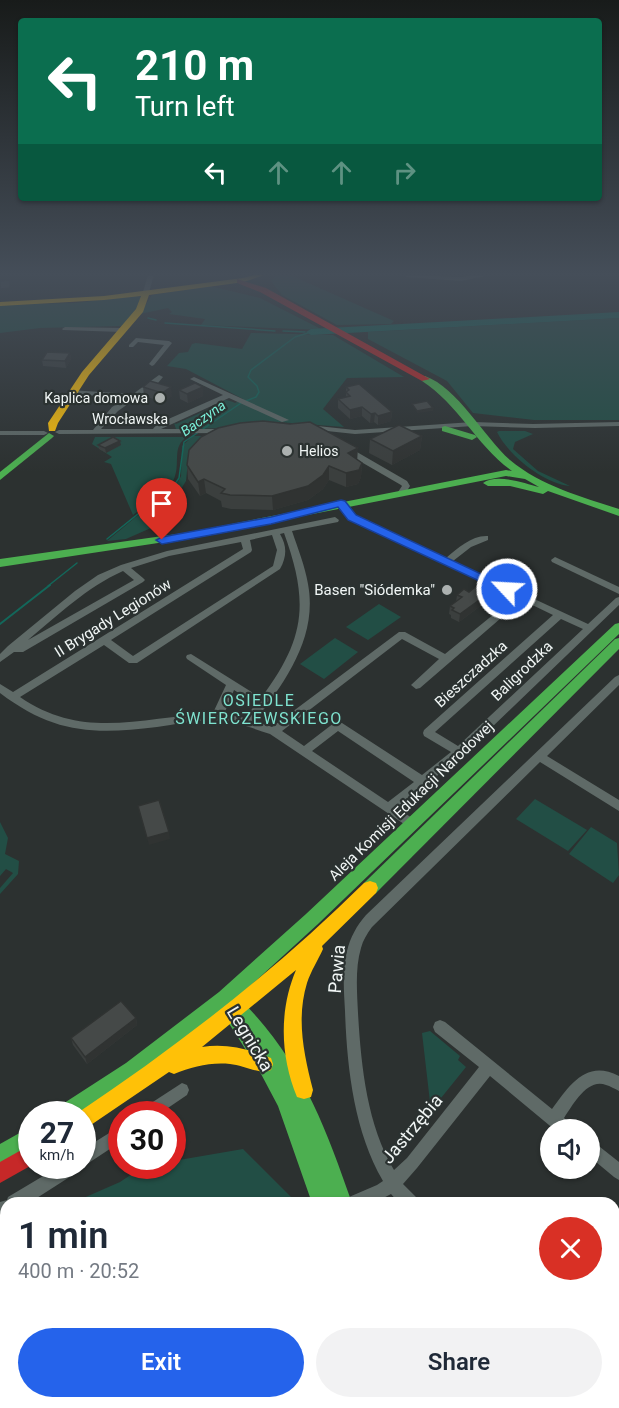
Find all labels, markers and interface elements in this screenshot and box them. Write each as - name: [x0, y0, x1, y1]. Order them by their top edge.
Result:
- text: 210 m: [135, 41, 254, 90]
- icon: left: [36, 42, 114, 120]
- text: Turn left: [135, 91, 235, 123]
- icon: left: [199, 156, 232, 189]
- icon: ahead: [262, 156, 295, 189]
- icon: ahead: [325, 156, 358, 189]
- icon: right: [388, 156, 421, 189]
- place label: Kaplica domowa: [44, 390, 148, 406]
- marker: Kaplica domowa: [153, 391, 167, 405]
- water label: Baczyna: [178, 397, 228, 439]
- street label: Wrocławska: [92, 411, 168, 427]
- place label: Helios: [299, 443, 338, 459]
- marker: Helios: [280, 444, 294, 458]
- pin: [136, 478, 187, 540]
- icon: arrive: [145, 487, 178, 520]
- position arrow: [475, 557, 539, 621]
- street label: II Brygady Legionów: [51, 575, 175, 661]
- place label: Basen "Siódemka": [314, 581, 435, 599]
- marker: Basen "Siódemka": [440, 583, 454, 597]
- street label: Bieszczadzka: [431, 637, 511, 711]
- street label: Baligrodzka: [488, 637, 556, 705]
- district label: OSIEDLE ŚWIERCZEWSKIEGO: [175, 691, 343, 728]
- street label: Aleja Komisji Edukacji Narodowej: [325, 717, 497, 885]
- street label: Pawia: [324, 944, 349, 994]
- street label: Legnicka: [223, 1002, 278, 1075]
- street label: Jastrzębia: [377, 1090, 447, 1167]
- speed limit sign: 30: [108, 1101, 186, 1179]
- text: 27: [40, 1115, 74, 1150]
- map controls: [540, 1119, 600, 1179]
- button: sound: [540, 1119, 600, 1179]
- text: km/h: [39, 1146, 75, 1164]
- text: 1 min: [18, 1215, 108, 1257]
- button: close: [539, 1217, 602, 1280]
- text: 400 m · 20:52: [18, 1259, 139, 1283]
- button: Exit: [18, 1328, 304, 1397]
- button: Share: [316, 1328, 602, 1397]

